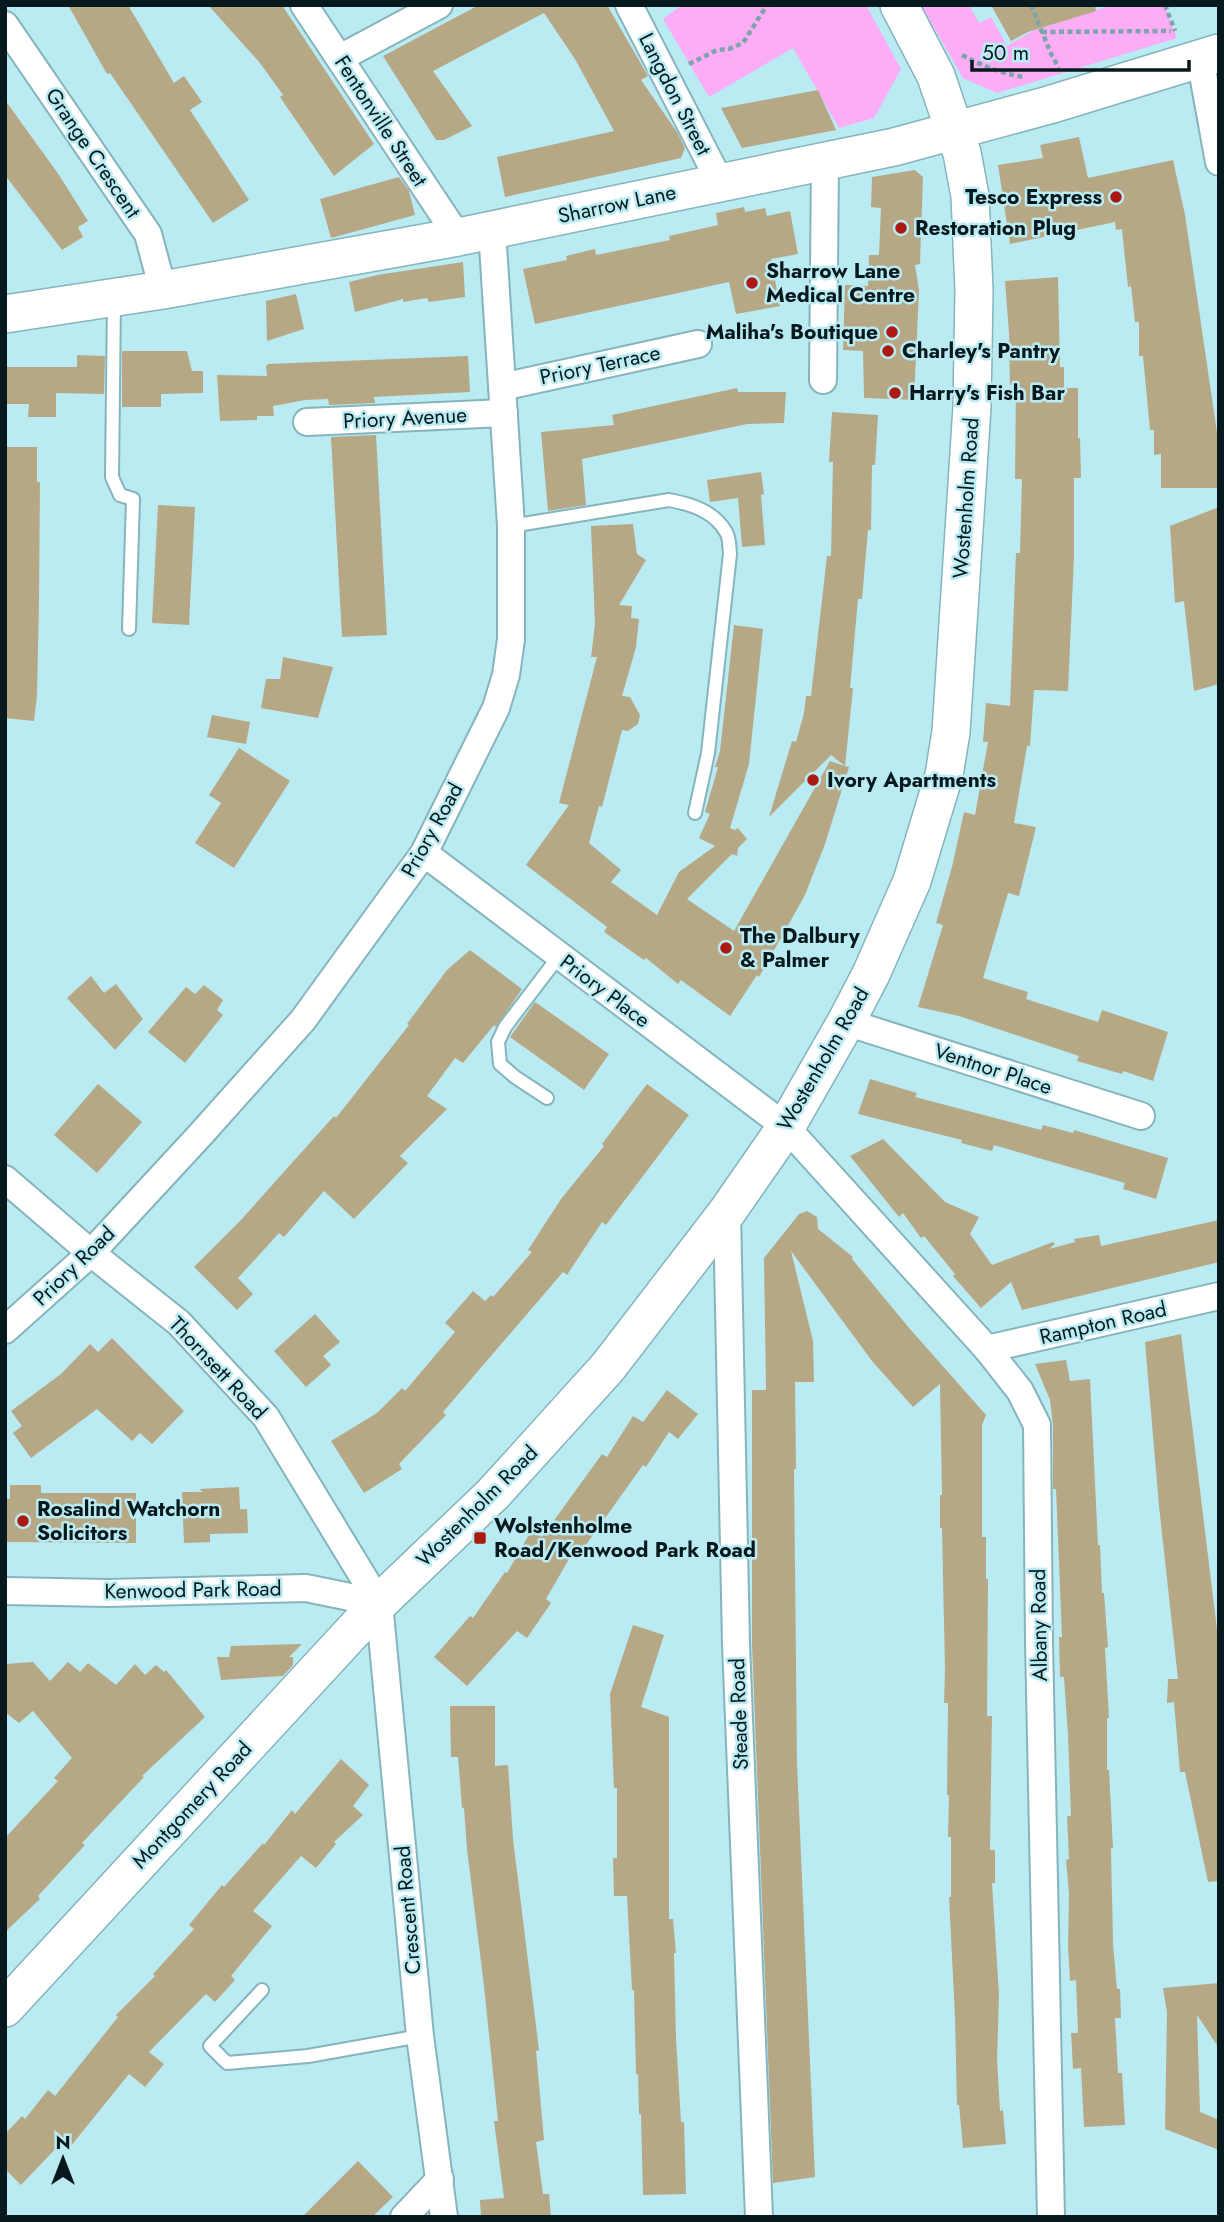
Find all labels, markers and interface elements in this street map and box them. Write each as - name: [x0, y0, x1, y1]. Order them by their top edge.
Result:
- street label: Langdon Street: [631, 28, 719, 160]
- scale bar: [972, 28, 1189, 72]
- text: 50 m: [982, 38, 1029, 68]
- street label: Fentonville Street: [327, 50, 435, 192]
- street label: Grange Crescent: [38, 82, 148, 224]
- street label: Sharrow Lane: [555, 177, 679, 231]
- place label: Tesco Express: [965, 182, 1102, 212]
- marker: Tesco Express: [1108, 189, 1124, 205]
- place label: Restoration Plug: [915, 213, 1076, 243]
- marker: Restoration Plug: [893, 220, 909, 236]
- place label: Sharrow Lane Medical Centre: [766, 256, 915, 310]
- marker: Sharrow Lane Medical Centre: [744, 275, 760, 291]
- place label: Maliha's Boutique: [706, 317, 878, 347]
- marker: Maliha's Boutique: [884, 324, 900, 340]
- place label: Charley's Pantry: [902, 336, 1061, 366]
- street label: Priory Terrace: [537, 338, 663, 392]
- marker: Charley's Pantry: [880, 343, 896, 359]
- place label: Harry's Fish Bar: [909, 378, 1065, 408]
- marker: Harry's Fish Bar: [887, 385, 903, 401]
- street label: Priory Avenue: [342, 400, 468, 436]
- street label: Wostenholm Road: [945, 417, 987, 579]
- place label: Ivory Apartments: [827, 765, 996, 795]
- marker: Ivory Apartments: [805, 772, 821, 788]
- street label: Priory Road: [394, 777, 470, 883]
- place label: The Dalbury & Palmer: [740, 921, 861, 975]
- marker: The Dalbury & Palmer: [718, 940, 734, 956]
- street label: Priory Place: [554, 947, 656, 1035]
- street label: Wostenholm Road: [770, 982, 876, 1136]
- street label: Ventnor Place: [930, 1036, 1056, 1102]
- street label: Priory Road: [26, 1219, 122, 1313]
- street label: Rampton Road: [1037, 1294, 1169, 1352]
- street label: Thornsett Road: [162, 1310, 274, 1426]
- street label: Wostenholm Road: [409, 1438, 545, 1574]
- place label: Rosalind Watchorn Solicitors: [37, 1494, 220, 1548]
- place label: Wolstenholme Road/Kenwood Park Road: [494, 1511, 756, 1565]
- marker: Rosalind Watchorn Solicitors: [15, 1513, 31, 1529]
- marker: Wolstenholme Road/Kenwood Park Road: [472, 1530, 488, 1546]
- street label: Albany Road: [1023, 1568, 1055, 1682]
- street label: Kenwood Park Road: [104, 1573, 282, 1607]
- street label: Steade Road: [722, 1658, 756, 1770]
- street label: Montgomery Road: [125, 1735, 259, 1875]
- street label: Crescent Road: [387, 1844, 429, 1976]
- north arrow: [28, 2124, 98, 2194]
- text: N: [55, 2129, 71, 2156]

